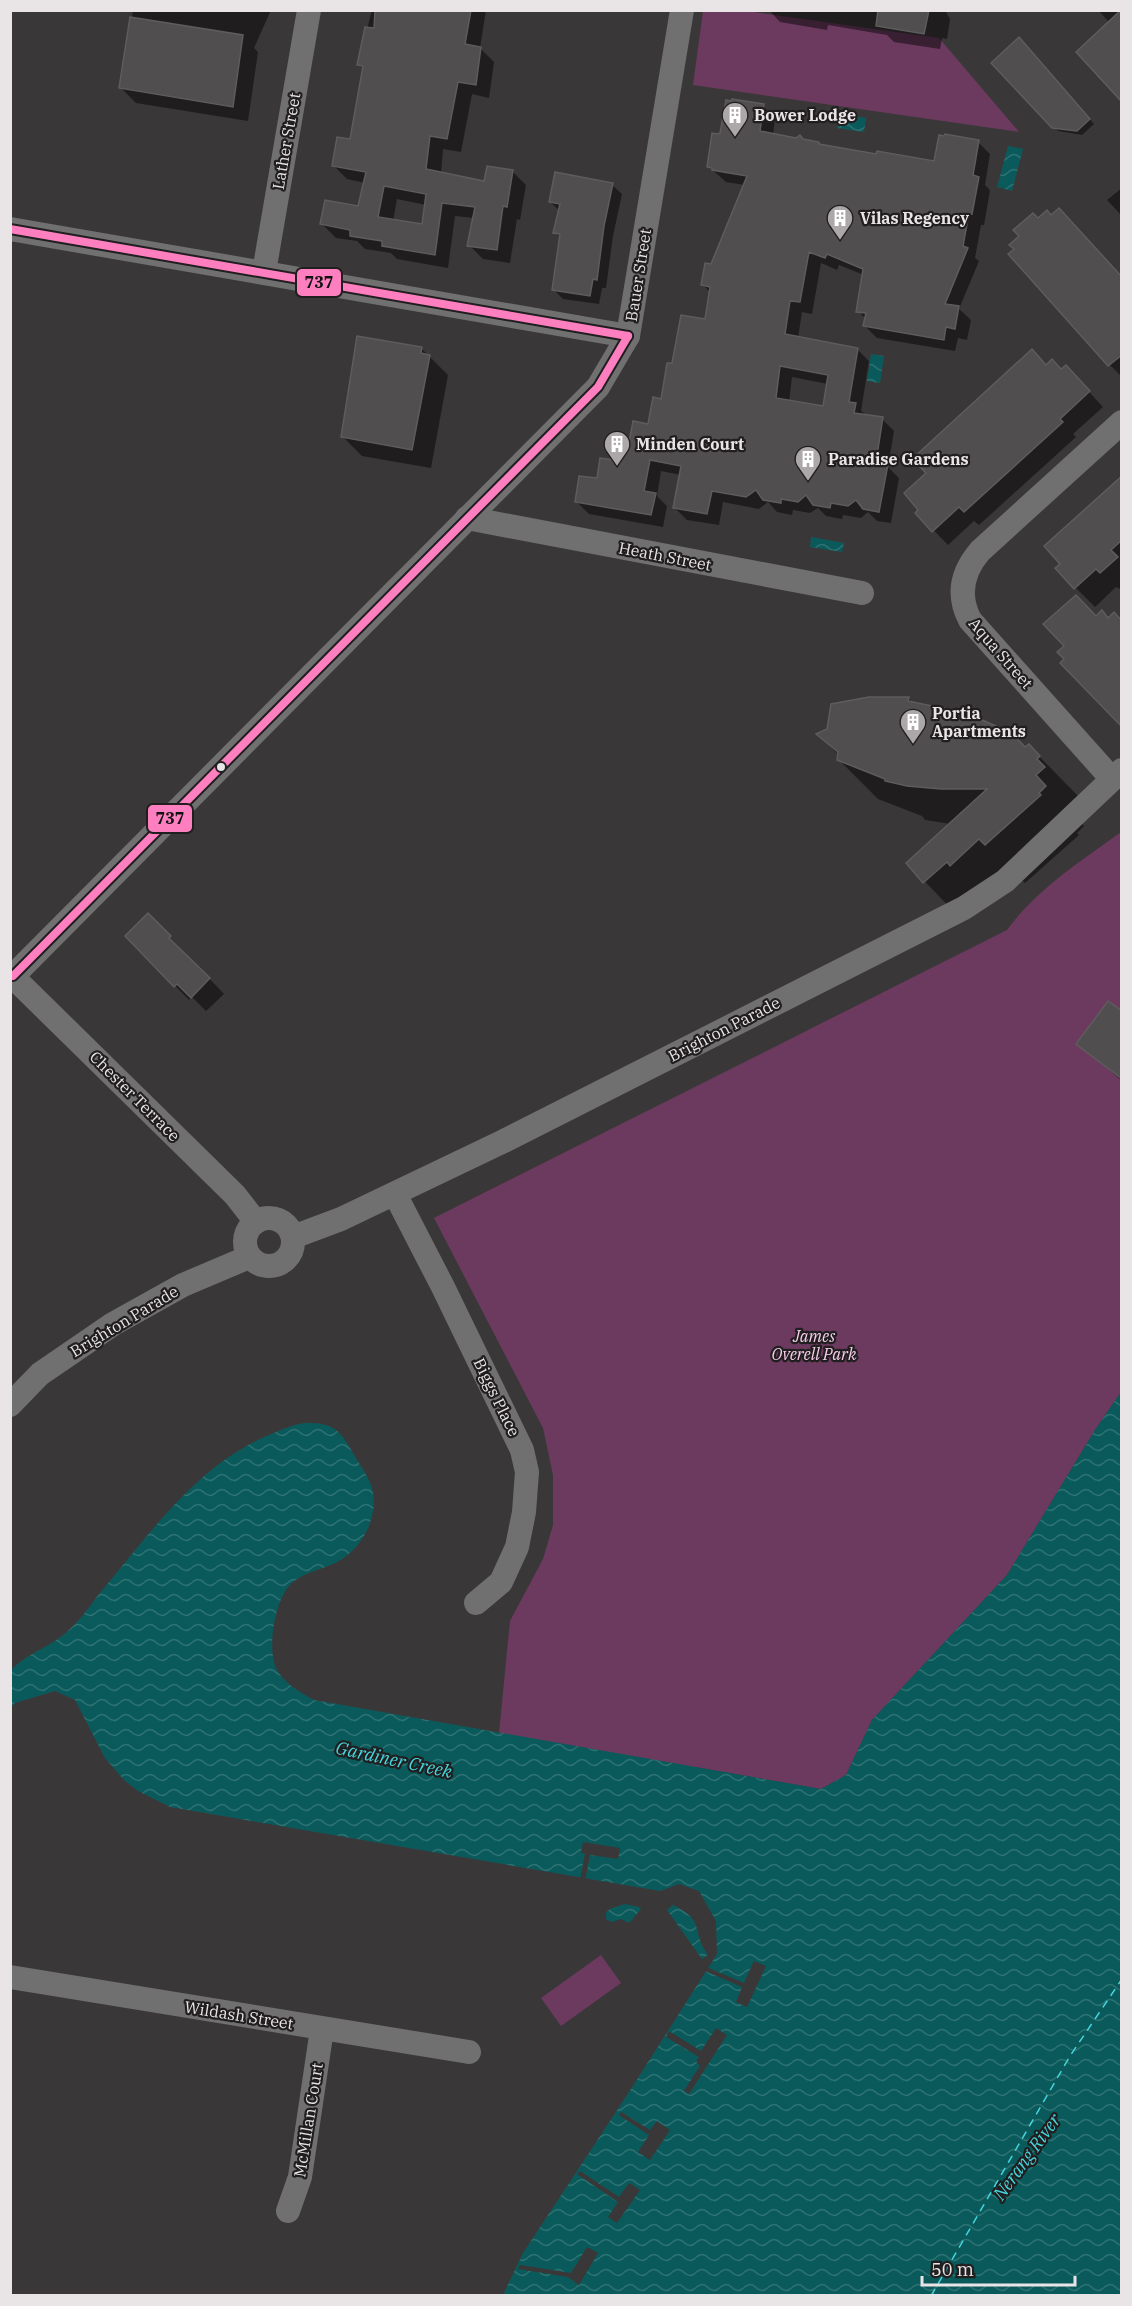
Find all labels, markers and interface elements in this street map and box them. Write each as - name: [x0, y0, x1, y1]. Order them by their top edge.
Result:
- street label: Lather Street: [268, 91, 304, 191]
- building icon: Bower Lodge: [720, 100, 750, 138]
- place label: Bower Lodge: [754, 105, 856, 125]
- building icon: Vilas Regency: [825, 203, 855, 241]
- place label: Vilas Regency: [860, 208, 970, 228]
- street label: Bauer Street: [621, 227, 655, 323]
- line badge: 737: [296, 268, 342, 297]
- text: 737: [305, 272, 333, 292]
- building icon: Minden Court: [602, 429, 632, 467]
- place label: Minden Court: [636, 434, 744, 454]
- building icon: Paradise Gardens: [793, 444, 823, 482]
- place label: Paradise Gardens: [828, 449, 969, 469]
- street label: Heath Street: [617, 537, 713, 575]
- street label: Aqua Street: [965, 613, 1038, 693]
- place label: Portia Apartments: [932, 703, 1026, 741]
- building icon: Portia Apartments: [898, 707, 928, 745]
- unlabelled marker: [215, 761, 227, 773]
- line badge: 737: [147, 804, 193, 833]
- text: 737: [156, 808, 184, 828]
- street label: Brighton Parade: [665, 992, 783, 1066]
- street label: Chester Terrace: [86, 1047, 184, 1145]
- street label: Brighton Parade: [66, 1281, 182, 1361]
- park label: James Overell Park: [772, 1326, 857, 1364]
- street label: Biggs Place: [469, 1354, 525, 1440]
- water label: Gardiner Creek: [334, 1736, 455, 1783]
- street label: Wildash Street: [183, 1997, 295, 2034]
- street label: McMillan Court: [289, 2061, 327, 2179]
- water label: Nerang River: [987, 2108, 1066, 2205]
- scale bar: [922, 2249, 1075, 2287]
- text: 50 m: [931, 2258, 974, 2281]

